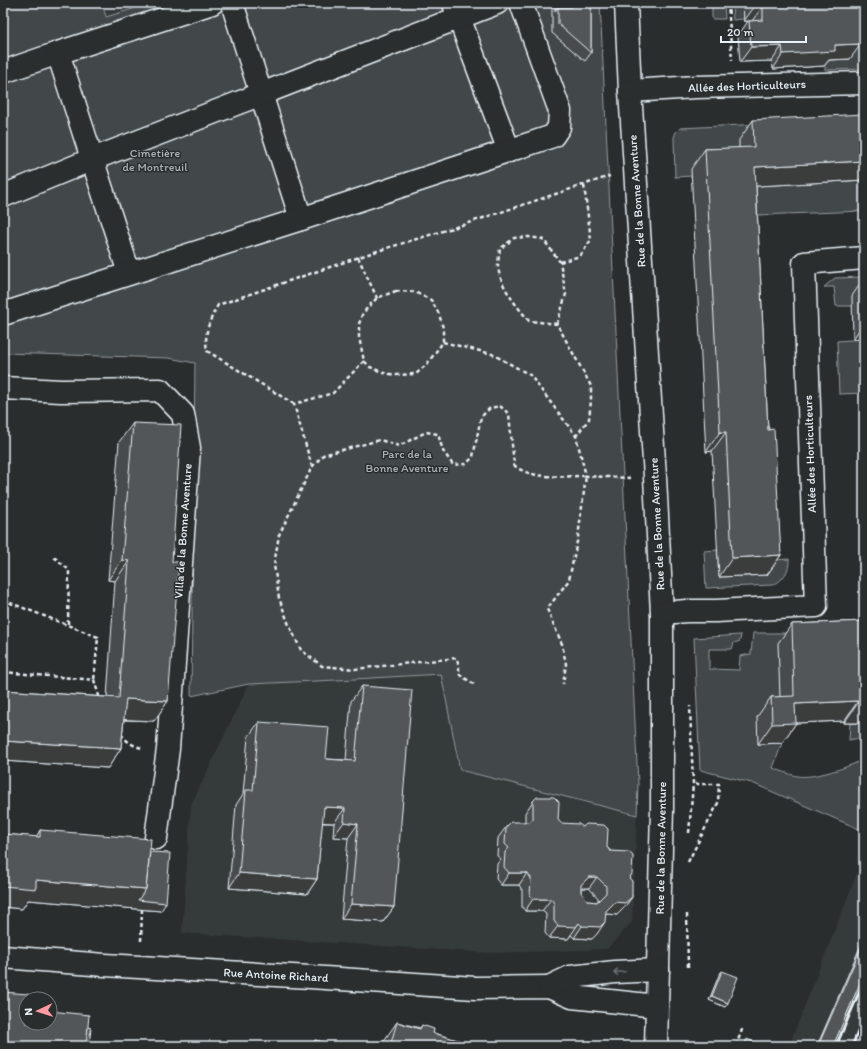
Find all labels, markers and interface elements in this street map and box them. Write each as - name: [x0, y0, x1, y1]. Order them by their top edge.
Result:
- scale bar: [721, 18, 806, 44]
- text: 20 m: [727, 25, 754, 39]
- street label: Allée des Horticulteurs: [688, 77, 806, 95]
- street label: Rue de la Bonne Aventure: [625, 134, 649, 268]
- park label: Cimetière de Montreuil: [122, 146, 188, 174]
- street label: Allée des Horticulteurs: [801, 395, 819, 513]
- park label: Parc de la Bonne Aventure: [366, 447, 449, 475]
- street label: Rue de la Bonne Aventure: [647, 457, 667, 591]
- street label: Villa de la Bonne Aventure: [171, 463, 195, 599]
- street label: Rue de la Bonne Aventure: [653, 781, 669, 915]
- street label: Rue Antoine Richard: [223, 965, 329, 985]
- one-way arrow: [613, 968, 626, 975]
- north arrow: [18, 991, 58, 1031]
- text: N: [22, 1007, 35, 1016]

